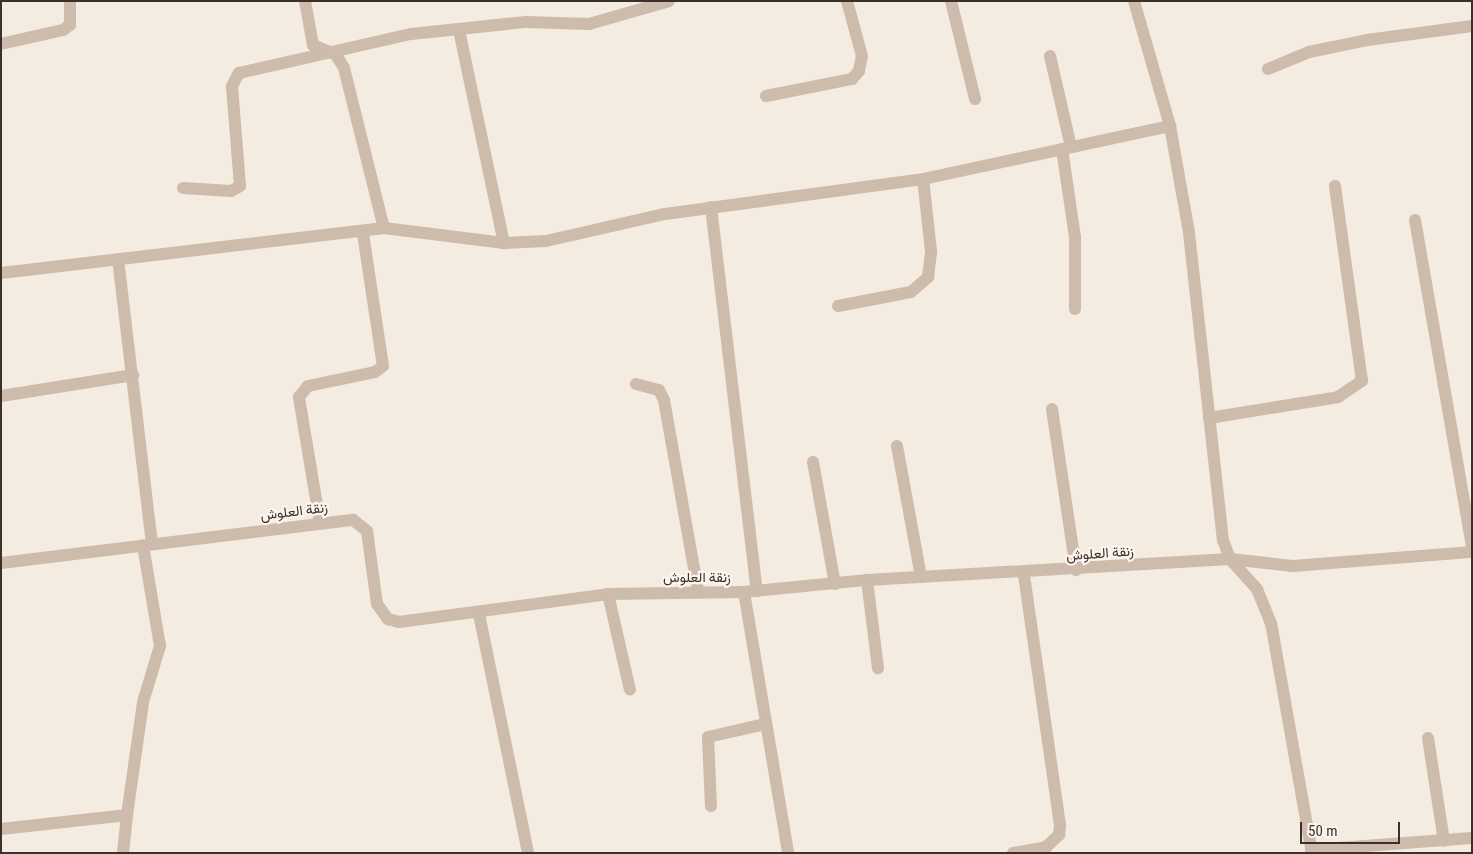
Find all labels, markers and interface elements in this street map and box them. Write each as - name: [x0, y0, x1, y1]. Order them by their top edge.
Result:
- street label: زنقة العلوش: [259, 499, 329, 523]
- street label: زنقة العلوش: [1066, 542, 1134, 564]
- street label: زنقة العلوش: [663, 569, 731, 585]
- scale bar: [1303, 812, 1403, 844]
- text: 50 m: [1308, 822, 1338, 840]

